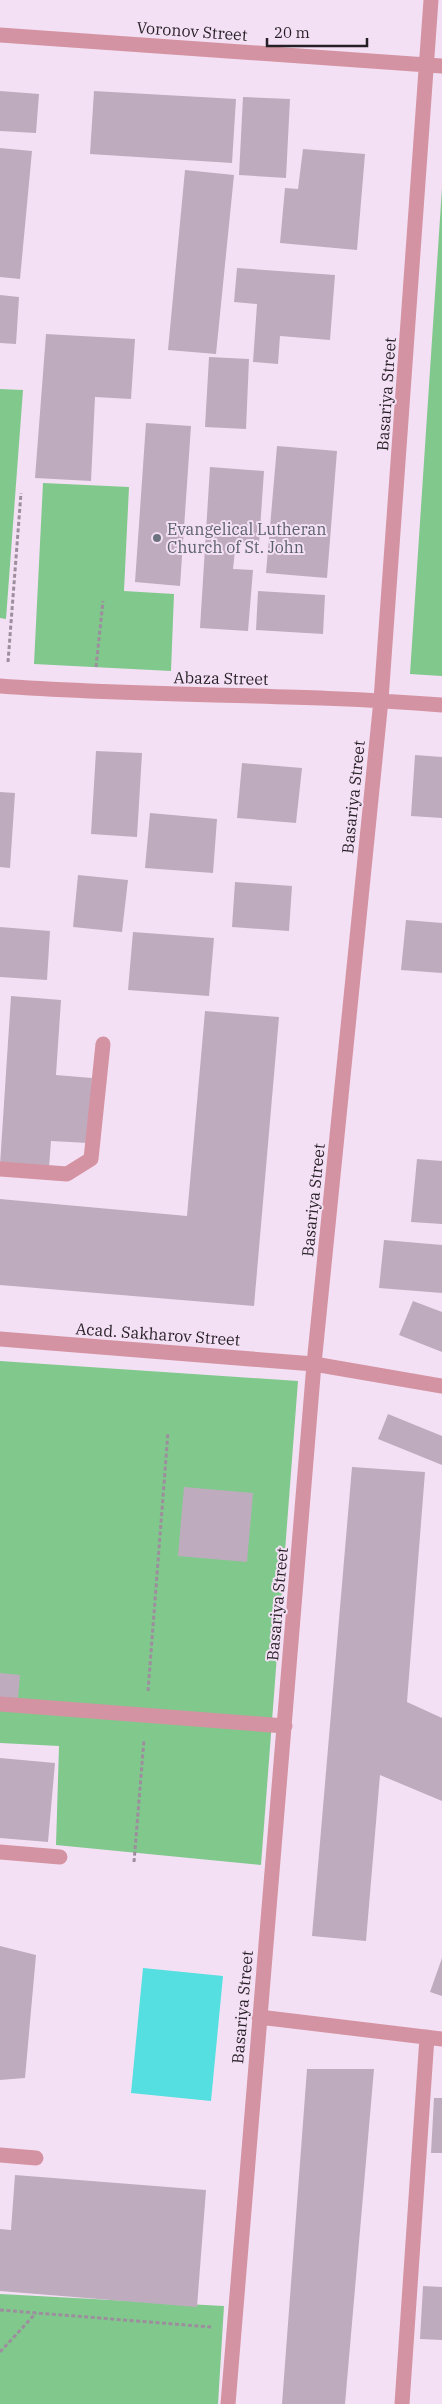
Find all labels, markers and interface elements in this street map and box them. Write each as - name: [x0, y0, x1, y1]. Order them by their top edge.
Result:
- scale bar: [267, 15, 367, 47]
- street label: Voronov Street: [136, 17, 248, 45]
- text: 20 m: [274, 23, 310, 42]
- street label: Basariya Street: [372, 336, 400, 451]
- place label: Evangelical Lutheran Church of St. John: [167, 519, 326, 557]
- marker: Evangelical Lutheran Church of St. John: [151, 532, 163, 544]
- street label: Abaza Street: [173, 667, 269, 689]
- street label: Basariya Street: [337, 739, 369, 855]
- street label: Basariya Street: [297, 1142, 329, 1258]
- street label: Acad. Sakharov Street: [75, 1318, 241, 1350]
- street label: Basariya Street: [262, 1546, 292, 1662]
- street label: Basariya Street: [227, 1949, 257, 2065]

